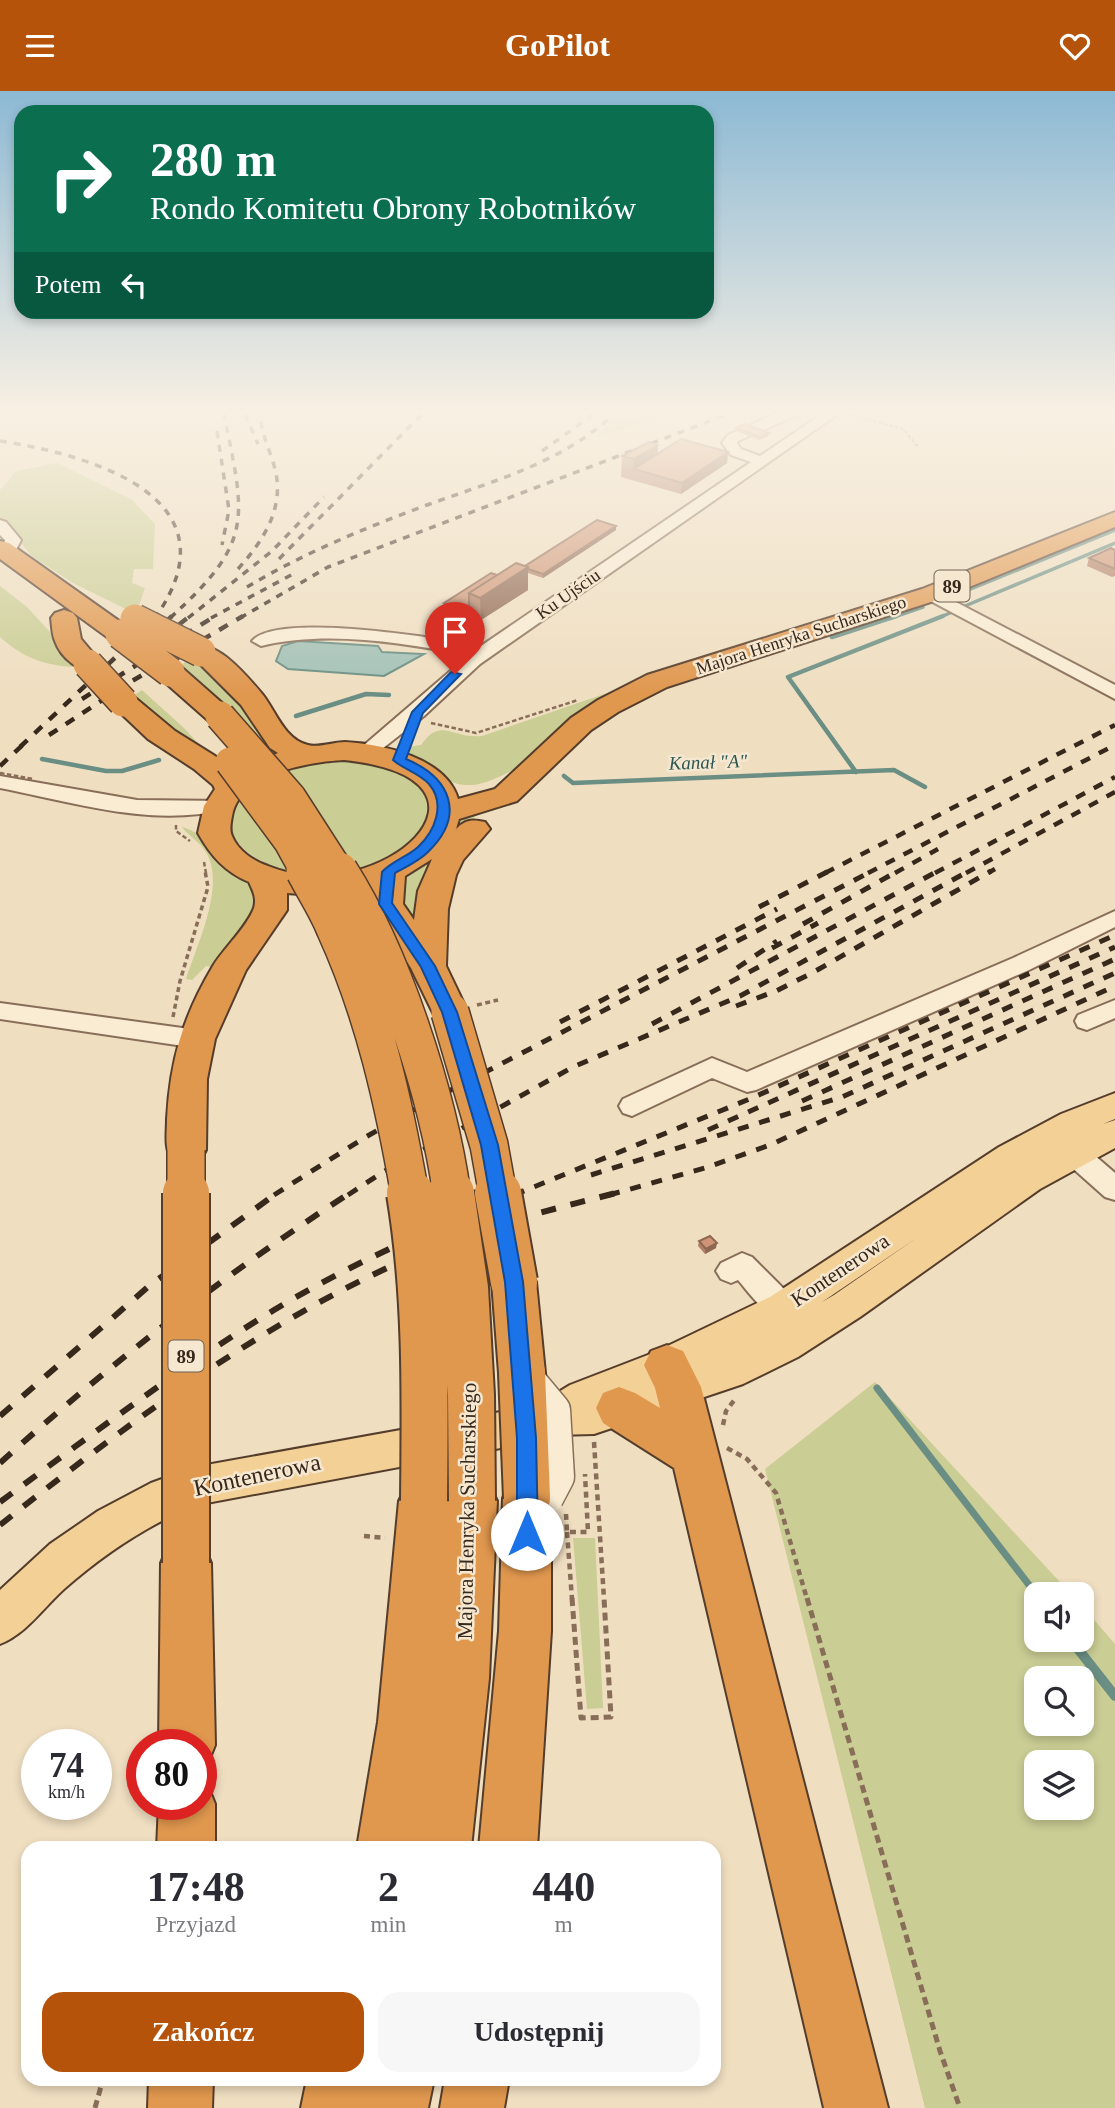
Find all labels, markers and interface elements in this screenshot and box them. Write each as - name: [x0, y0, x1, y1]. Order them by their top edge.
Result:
- icon: menu: [21, 27, 59, 65]
- text: GoPilot: [505, 27, 610, 63]
- icon: heart: [1056, 27, 1094, 65]
- text: 280 m: [150, 132, 277, 187]
- icon: right: [35, 133, 126, 224]
- text: Rondo Komitetu Obrony Robotników: [150, 190, 636, 226]
- icon: left: [115, 266, 153, 304]
- text: Potem: [35, 270, 101, 299]
- street label: Ku Ujściu: [532, 565, 604, 623]
- road number: 89: [934, 571, 970, 601]
- street label: Majora Henryka Sucharskiego: [693, 592, 909, 678]
- pin: [425, 602, 485, 674]
- icon: arrive: [436, 613, 474, 651]
- water label: Kanał "A": [667, 750, 749, 774]
- street label: Kontenerowa: [786, 1228, 894, 1312]
- road number: 89: [168, 1341, 204, 1371]
- street label: Majora Henryka Sucharskiego: [453, 1383, 481, 1639]
- street label: Kontenerowa: [191, 1449, 323, 1501]
- position arrow: [490, 1497, 564, 1571]
- map controls: [1024, 1582, 1094, 1820]
- button: sound: [1024, 1582, 1094, 1652]
- button: search: [1024, 1666, 1094, 1736]
- speed limit sign: 80: [126, 1729, 217, 1820]
- text: 74: [49, 1746, 84, 1785]
- button: layers: [1024, 1750, 1094, 1820]
- text: km/h: [48, 1782, 85, 1802]
- text: 17:48: [147, 1864, 245, 1910]
- text: 2: [378, 1864, 399, 1910]
- text: 440: [532, 1864, 595, 1910]
- text: Przyjazd: [156, 1912, 236, 1937]
- text: min: [371, 1912, 406, 1937]
- text: m: [555, 1912, 573, 1937]
- button: Zakończ: [42, 1992, 364, 2072]
- button: Udostępnij: [378, 1992, 700, 2072]

